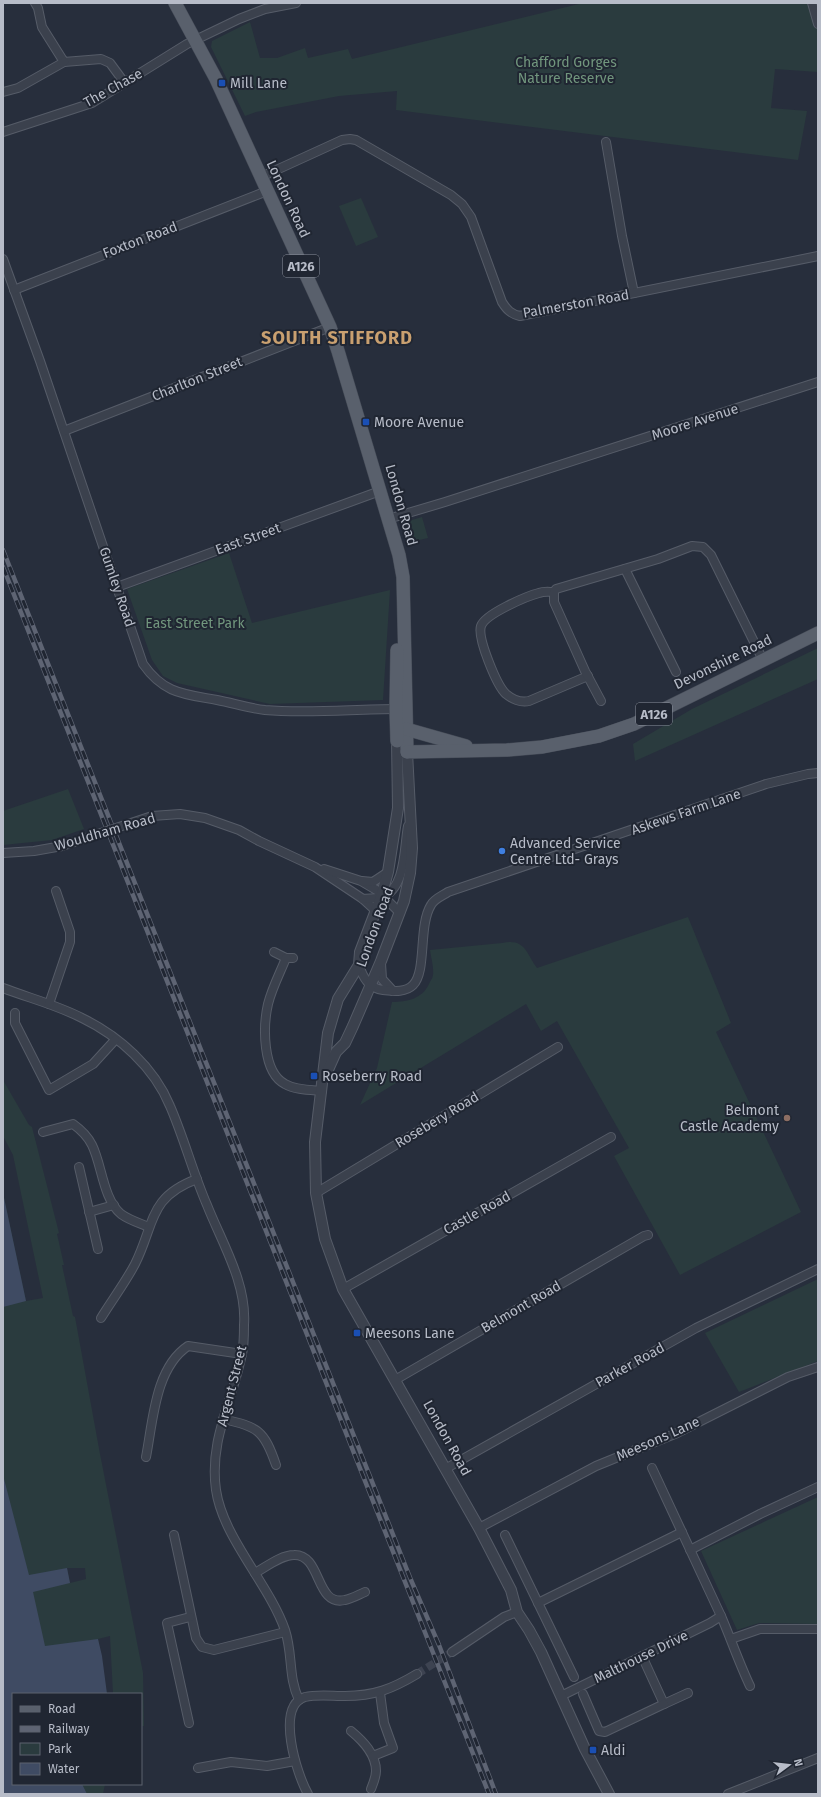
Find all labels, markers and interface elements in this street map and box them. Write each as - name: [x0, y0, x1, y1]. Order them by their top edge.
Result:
- park label: Chafford Gorges Nature Reserve: [515, 54, 617, 87]
- street label: The Chase: [81, 65, 145, 111]
- place label: Mill Lane: [230, 75, 287, 92]
- marker: Mill Lane: [217, 78, 227, 88]
- street label: London Road: [263, 157, 313, 241]
- street label: Foxton Road: [100, 218, 180, 262]
- road number: A126: [283, 255, 319, 277]
- street label: Palmerston Road: [522, 286, 630, 322]
- district label: SOUTH STIFFORD: [261, 327, 413, 349]
- street label: Charlton Street: [149, 353, 246, 405]
- street label: Moore Avenue: [650, 400, 740, 444]
- place label: Moore Avenue: [374, 414, 464, 431]
- marker: Moore Avenue: [361, 417, 371, 427]
- street label: London Road: [381, 462, 421, 548]
- street label: East Street: [213, 519, 284, 559]
- street label: Gumley Road: [95, 545, 139, 629]
- park label: East Street Park: [145, 615, 246, 632]
- street label: Devonshire Road: [671, 631, 775, 693]
- road number: A126: [636, 703, 672, 725]
- street label: Askews Farm Lane: [629, 785, 743, 839]
- street label: Wouldham Road: [53, 810, 157, 854]
- place label: Advanced Service Centre Ltd- Grays: [510, 835, 621, 868]
- marker: Advanced Service Centre Ltd- Grays: [497, 846, 507, 856]
- street label: London Road: [353, 885, 397, 969]
- place label: Roseberry Road: [322, 1068, 422, 1085]
- marker: Roseberry Road: [309, 1071, 319, 1081]
- street label: Rosebery Road: [392, 1088, 482, 1152]
- place label: Belmont Castle Academy: [680, 1102, 780, 1135]
- marker: Belmont Castle Academy: [782, 1113, 792, 1123]
- street label: Castle Road: [440, 1188, 514, 1238]
- street label: Belmont Road: [478, 1277, 564, 1337]
- place label: Meesons Lane: [365, 1325, 455, 1342]
- marker: Meesons Lane: [352, 1328, 362, 1338]
- street label: Parker Road: [592, 1339, 668, 1391]
- street label: Argent Street: [214, 1343, 250, 1428]
- street label: London Road: [419, 1397, 475, 1479]
- street label: Meesons Lane: [614, 1413, 702, 1465]
- street label: Malthouse Drive: [591, 1627, 691, 1687]
- legend: [12, 1693, 142, 1785]
- text: Road: [48, 1702, 76, 1716]
- text: Railway: [48, 1722, 89, 1736]
- text: Park: [48, 1742, 72, 1756]
- place label: Aldi: [601, 1742, 625, 1759]
- marker: Aldi: [588, 1745, 598, 1755]
- north arrow: [769, 1745, 809, 1785]
- text: N: [791, 1757, 805, 1768]
- text: Water: [48, 1762, 80, 1776]

